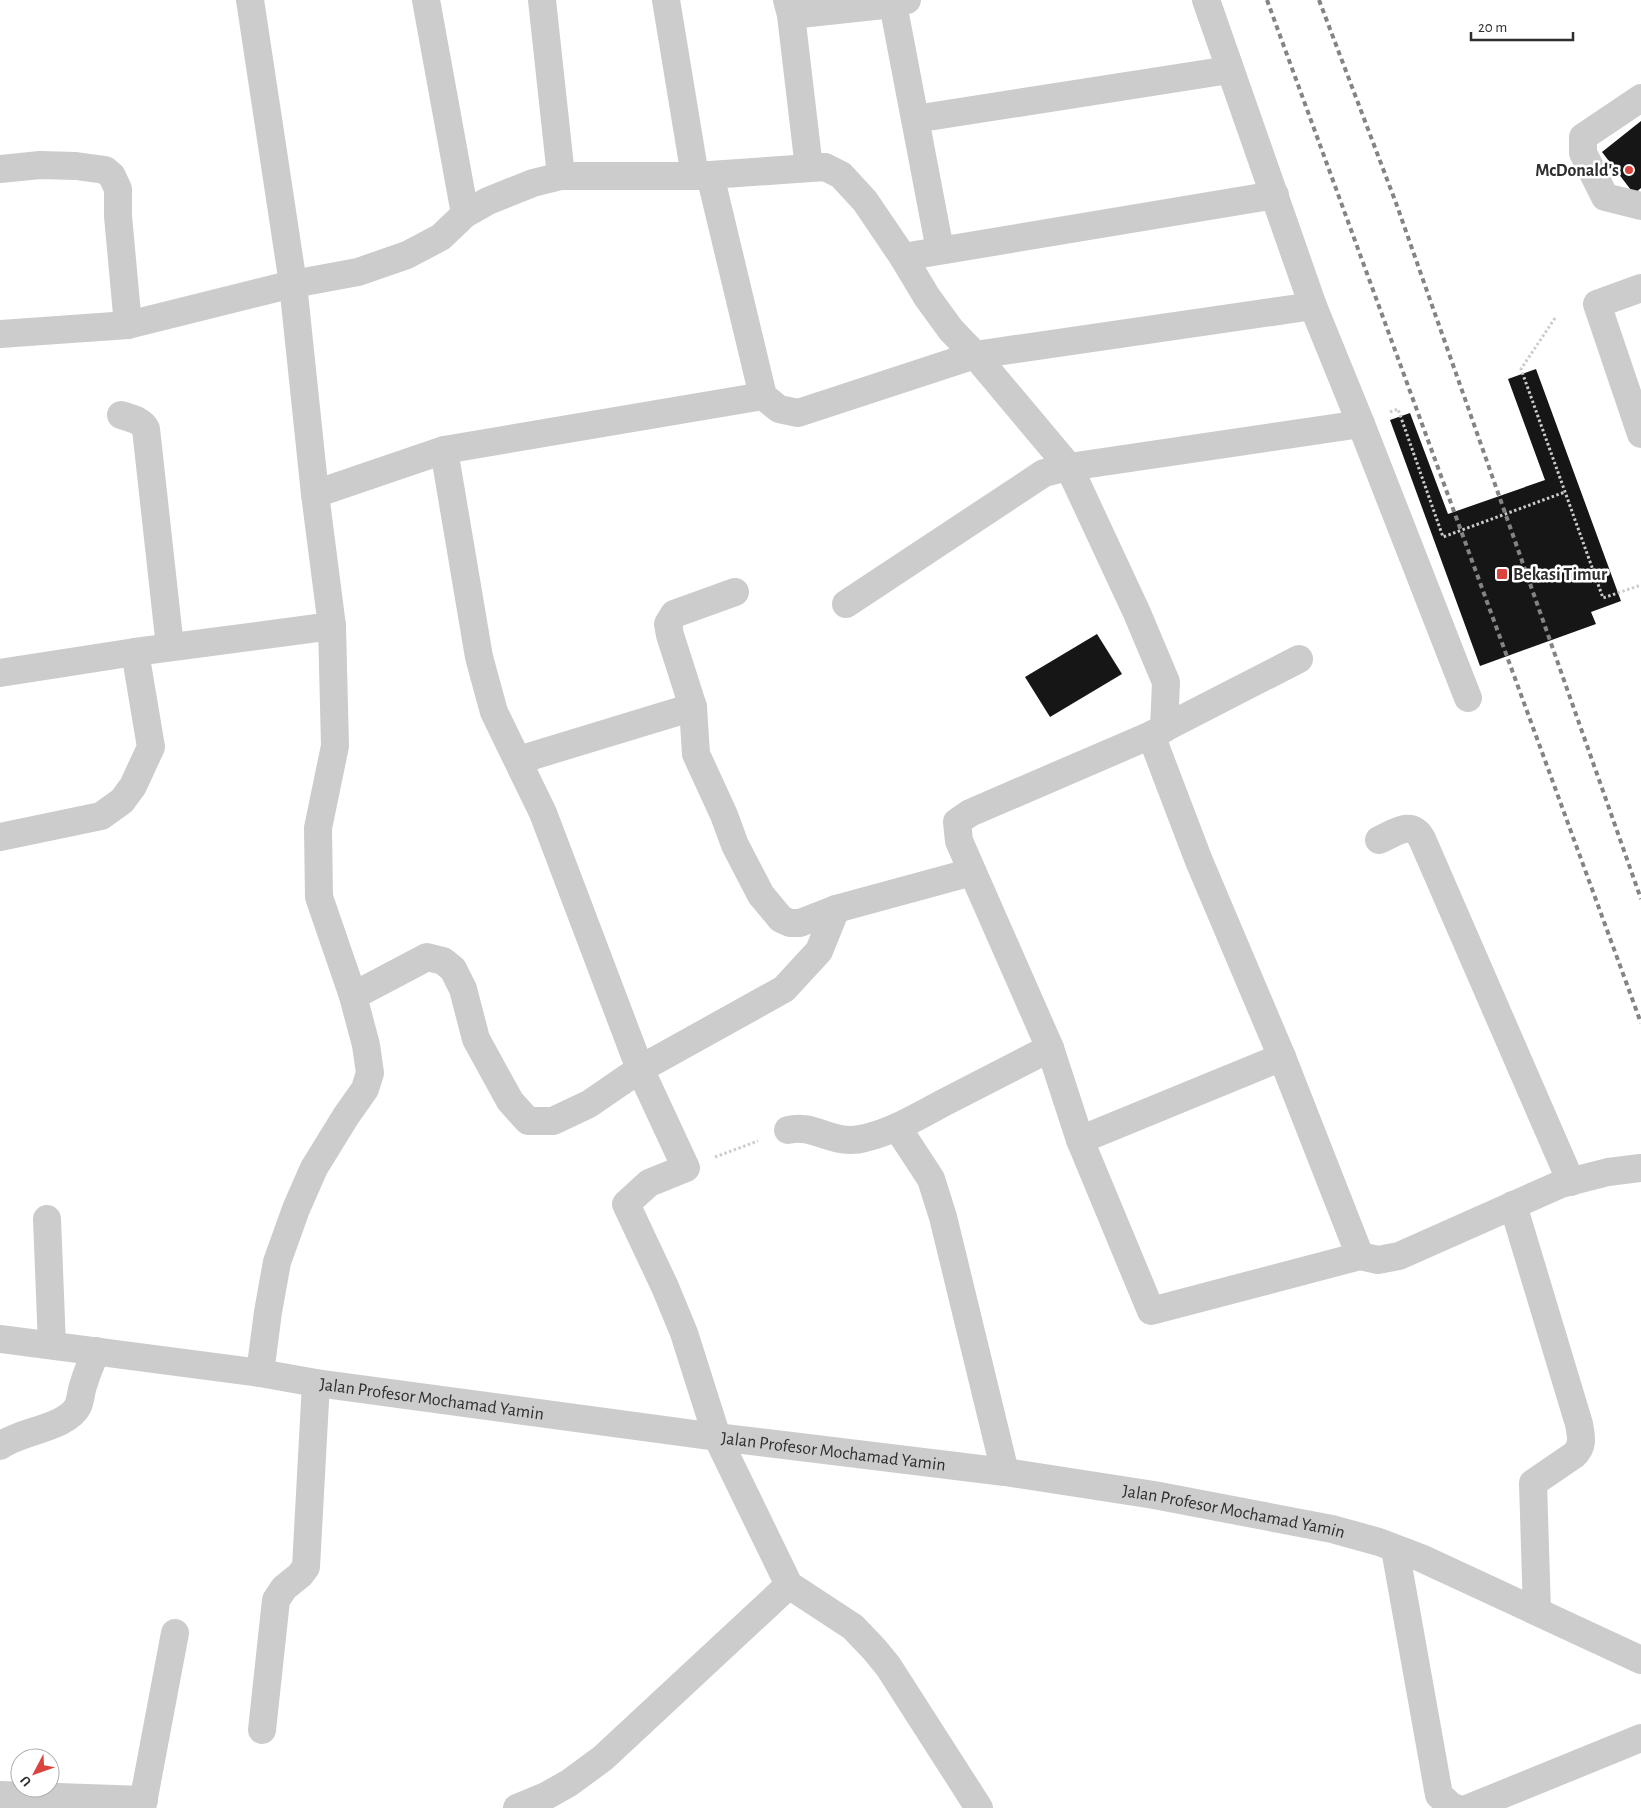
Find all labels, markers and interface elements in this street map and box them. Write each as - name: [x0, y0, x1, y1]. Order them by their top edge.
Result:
- scale bar: [1471, 10, 1574, 42]
- text: 20 m: [1478, 20, 1507, 35]
- place label: McDonald's: [1535, 162, 1619, 180]
- marker: McDonald's: [1623, 164, 1635, 176]
- place label: Bekasi Timur: [1513, 566, 1608, 584]
- marker: Bekasi Timur: [1495, 567, 1509, 581]
- street label: Jalan Profesor Mochamad Yamin: [318, 1376, 545, 1424]
- street label: Jalan Profesor Mochamad Yamin: [720, 1430, 947, 1475]
- street label: Jalan Profesor Mochamad Yamin: [1121, 1482, 1347, 1542]
- north arrow: [10, 1748, 60, 1798]
- text: U: [18, 1773, 34, 1789]

